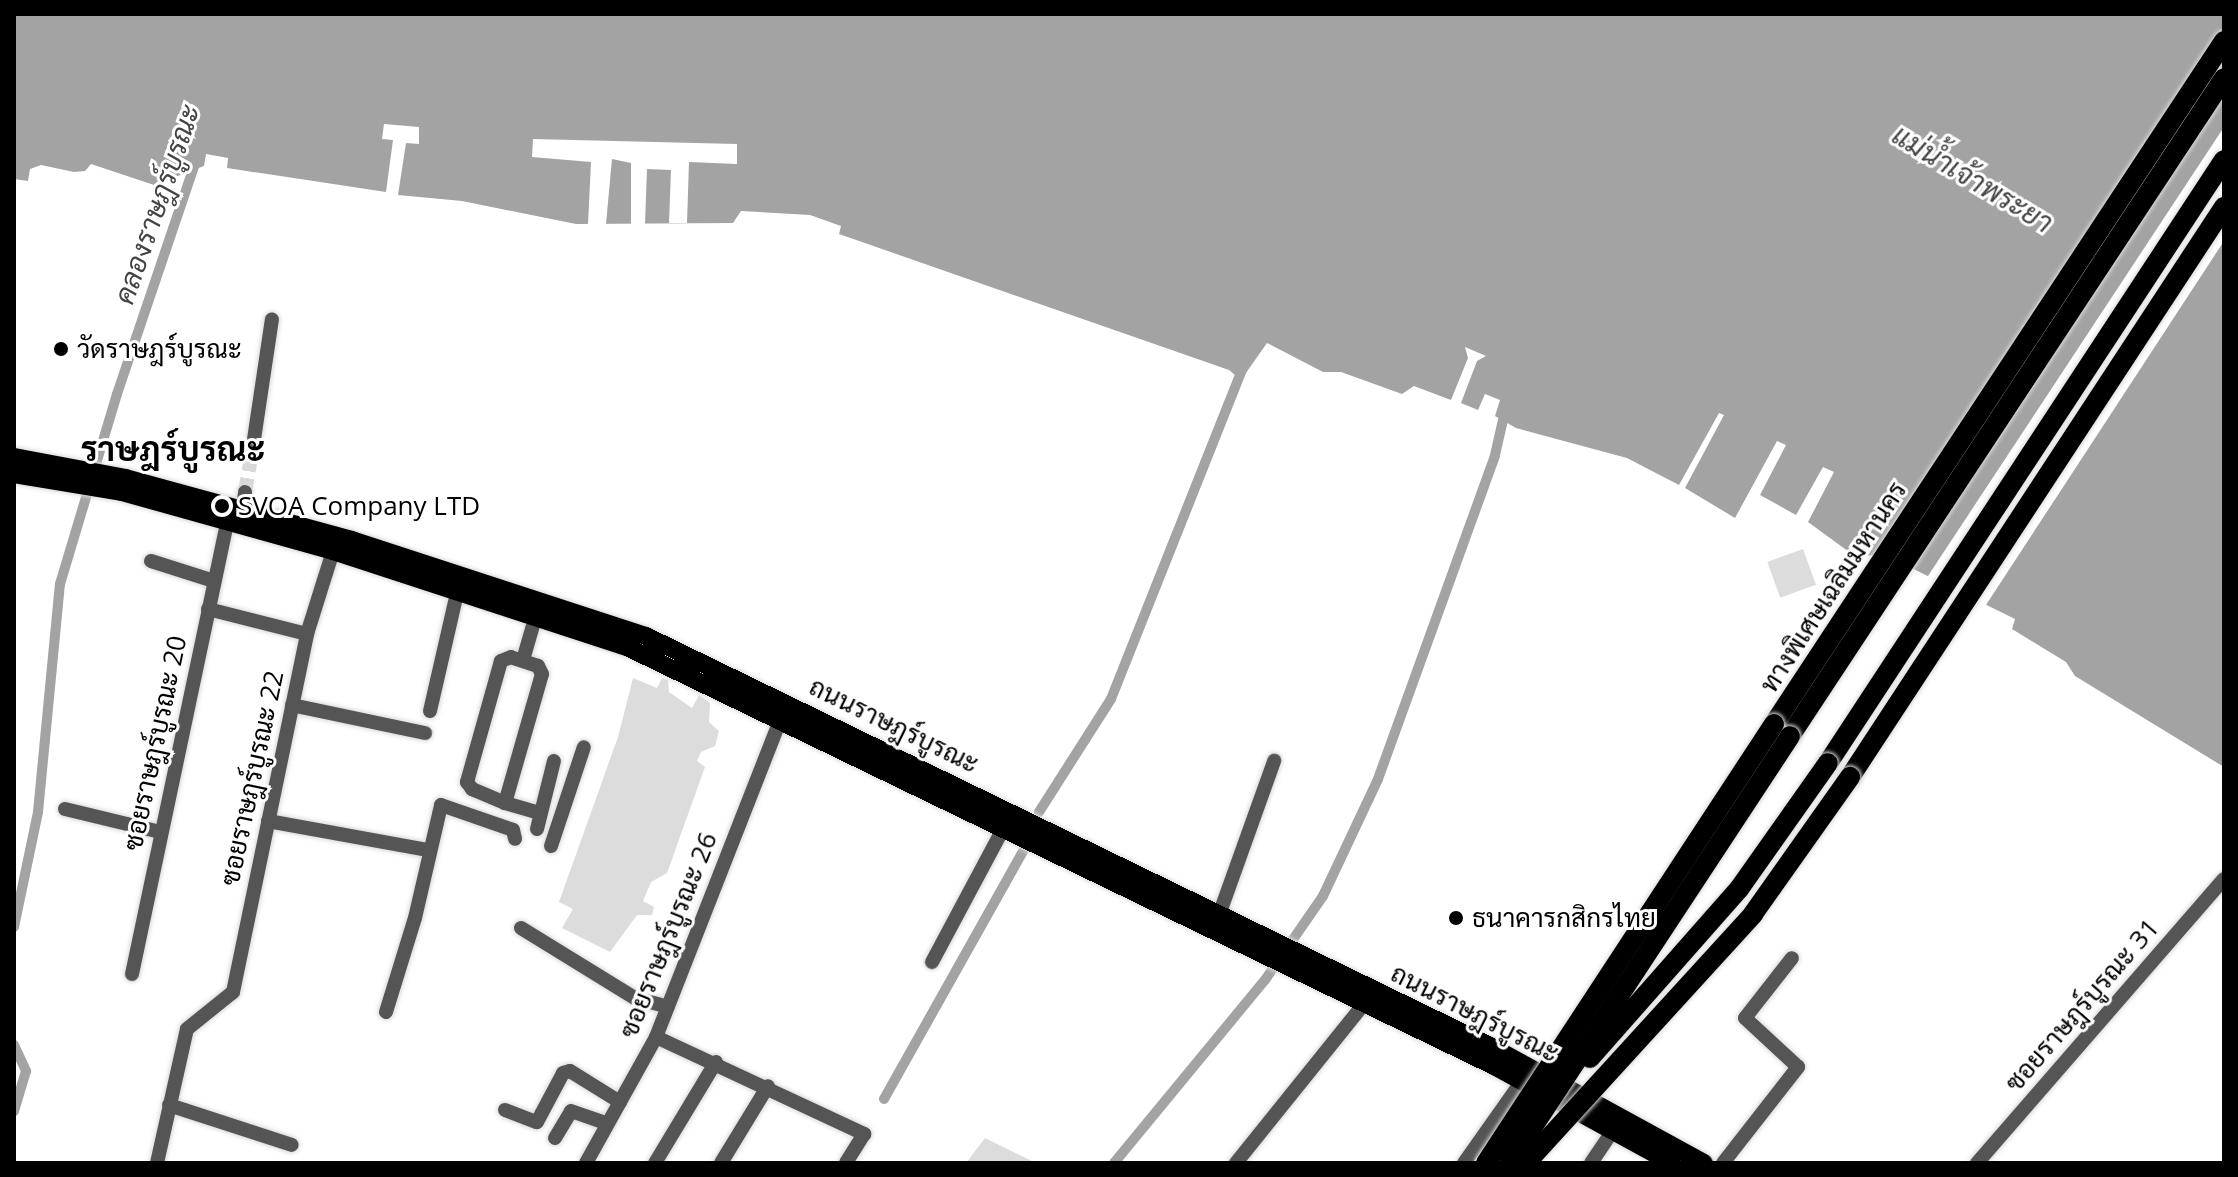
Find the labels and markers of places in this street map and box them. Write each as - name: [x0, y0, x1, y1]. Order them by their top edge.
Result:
- place label: วัดราษฎร์บูรณะ: [77, 333, 242, 365]
- marker: วัดราษฎร์บูรณะ: [52, 340, 70, 358]
- place label: SVOA Company LTD: [238, 490, 480, 522]
- marker: SVOA Company LTD: [213, 497, 231, 515]
- place label: ธนาคารกสิกรไทย: [1472, 902, 1656, 934]
- marker: ธนาคารกสิกรไทย: [1447, 909, 1465, 927]

